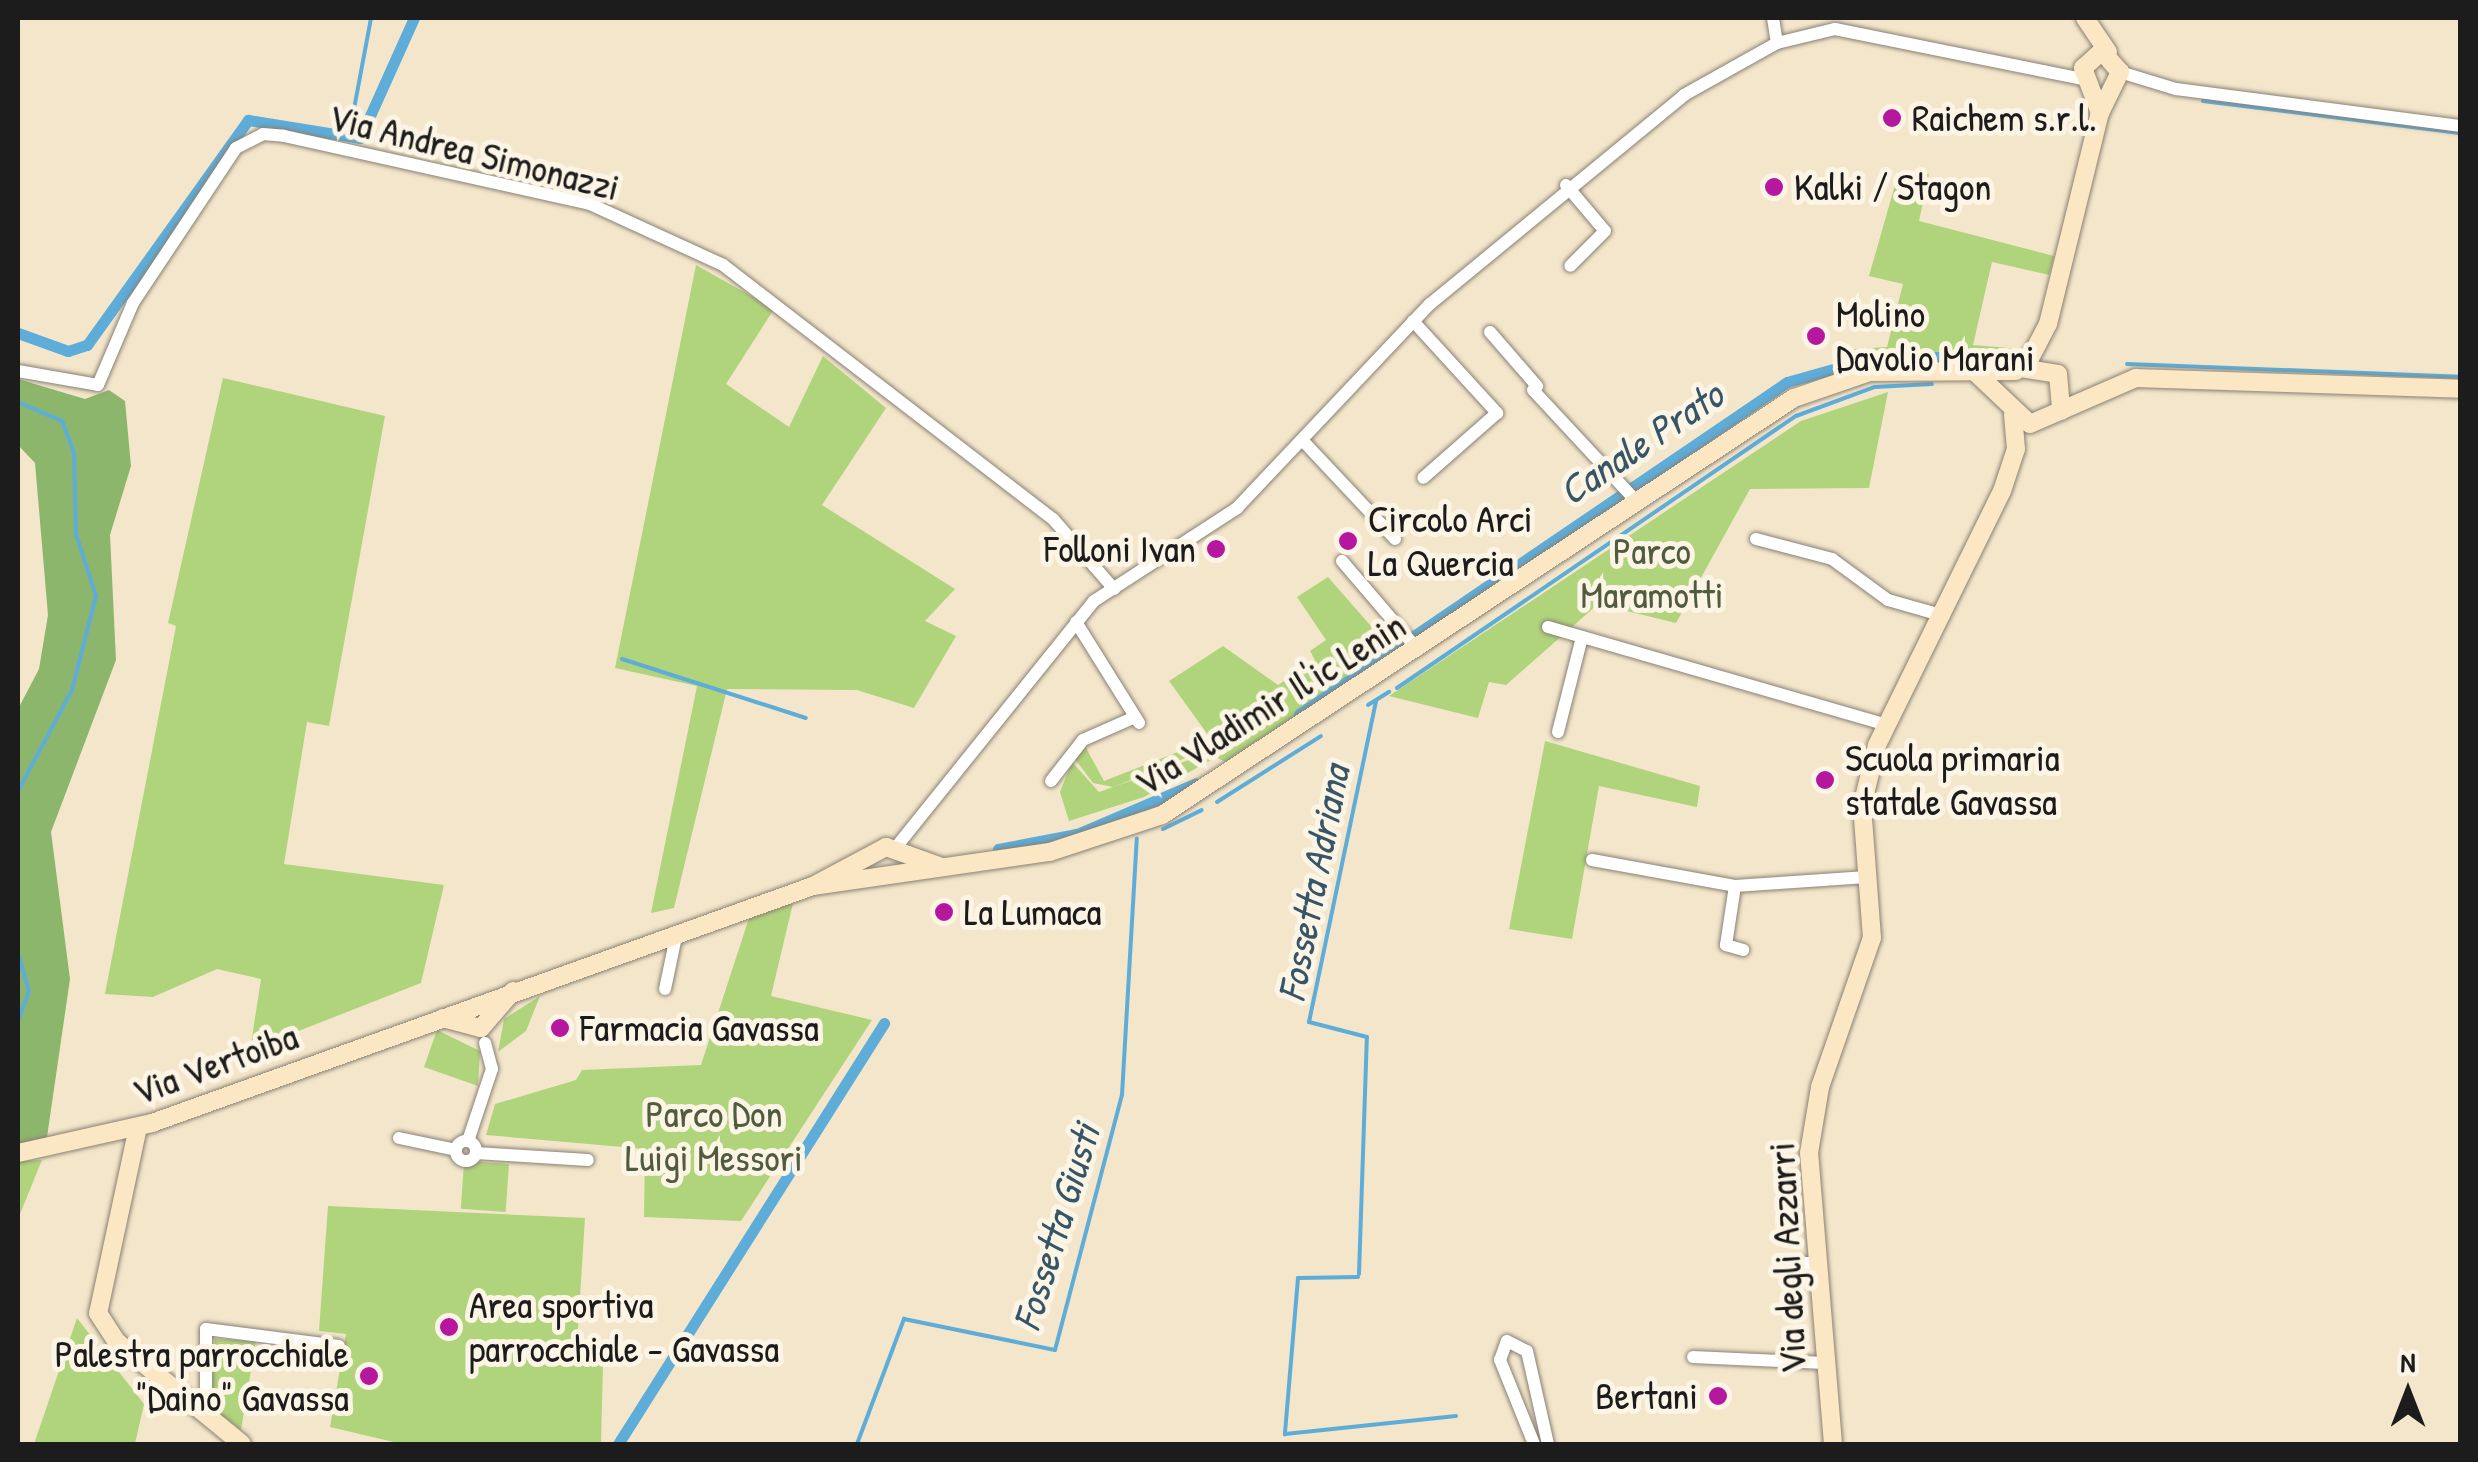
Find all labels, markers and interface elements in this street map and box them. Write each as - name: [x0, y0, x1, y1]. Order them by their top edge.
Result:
- street label: Via Andrea Simonazzi: [324, 94, 624, 210]
- place label: Raichem s.r.l.: [1912, 95, 2097, 141]
- marker: Raichem s.r.l.: [1881, 107, 1903, 129]
- place label: Kalki / Stagon: [1794, 164, 1992, 210]
- marker: Kalki / Stagon: [1763, 176, 1785, 198]
- place label: Molino Davolio Marani: [1836, 291, 2035, 380]
- marker: Molino Davolio Marani: [1805, 325, 1827, 347]
- water label: Canale Prato: [1549, 370, 1731, 514]
- place label: Circolo Arci La Quercia: [1368, 496, 1533, 586]
- place label: Folloni Ivan: [1044, 526, 1196, 572]
- park label: Parco Maramotti: [1581, 528, 1723, 618]
- marker: Circolo Arci La Quercia: [1337, 530, 1359, 552]
- marker: Folloni Ivan: [1205, 538, 1227, 560]
- street label: Via Vladimir Il'ic Lenin: [1126, 602, 1414, 806]
- place label: Scuola primaria statale Gavassa: [1845, 735, 2060, 824]
- water label: Fossetta Adriana: [1266, 761, 1358, 1005]
- marker: Scuola primaria statale Gavassa: [1814, 769, 1836, 791]
- place label: La Lumaca: [964, 889, 1101, 935]
- marker: La Lumaca: [933, 901, 955, 923]
- place label: Farmacia Gavassa: [580, 1005, 819, 1051]
- street label: Via Vertoiba: [126, 1013, 304, 1115]
- marker: Farmacia Gavassa: [549, 1017, 571, 1039]
- park label: Parco Don Luigi Messori: [625, 1091, 803, 1180]
- water label: Fossetta Giusti: [1001, 1118, 1109, 1336]
- street label: Via degli Azzarri: [1758, 1141, 1816, 1375]
- place label: Area sportiva parrocchiale - Gavassa: [469, 1282, 779, 1372]
- marker: Area sportiva parrocchiale - Gavassa: [438, 1316, 460, 1338]
- place label: Palestra parrocchiale "Daino" Gavassa: [55, 1331, 349, 1420]
- north arrow: [2358, 1342, 2458, 1442]
- text: N: [2401, 1343, 2415, 1381]
- marker: Palestra parrocchiale "Daino" Gavassa: [358, 1365, 380, 1387]
- place label: Bertani: [1595, 1373, 1698, 1419]
- marker: Bertani: [1707, 1385, 1729, 1407]

